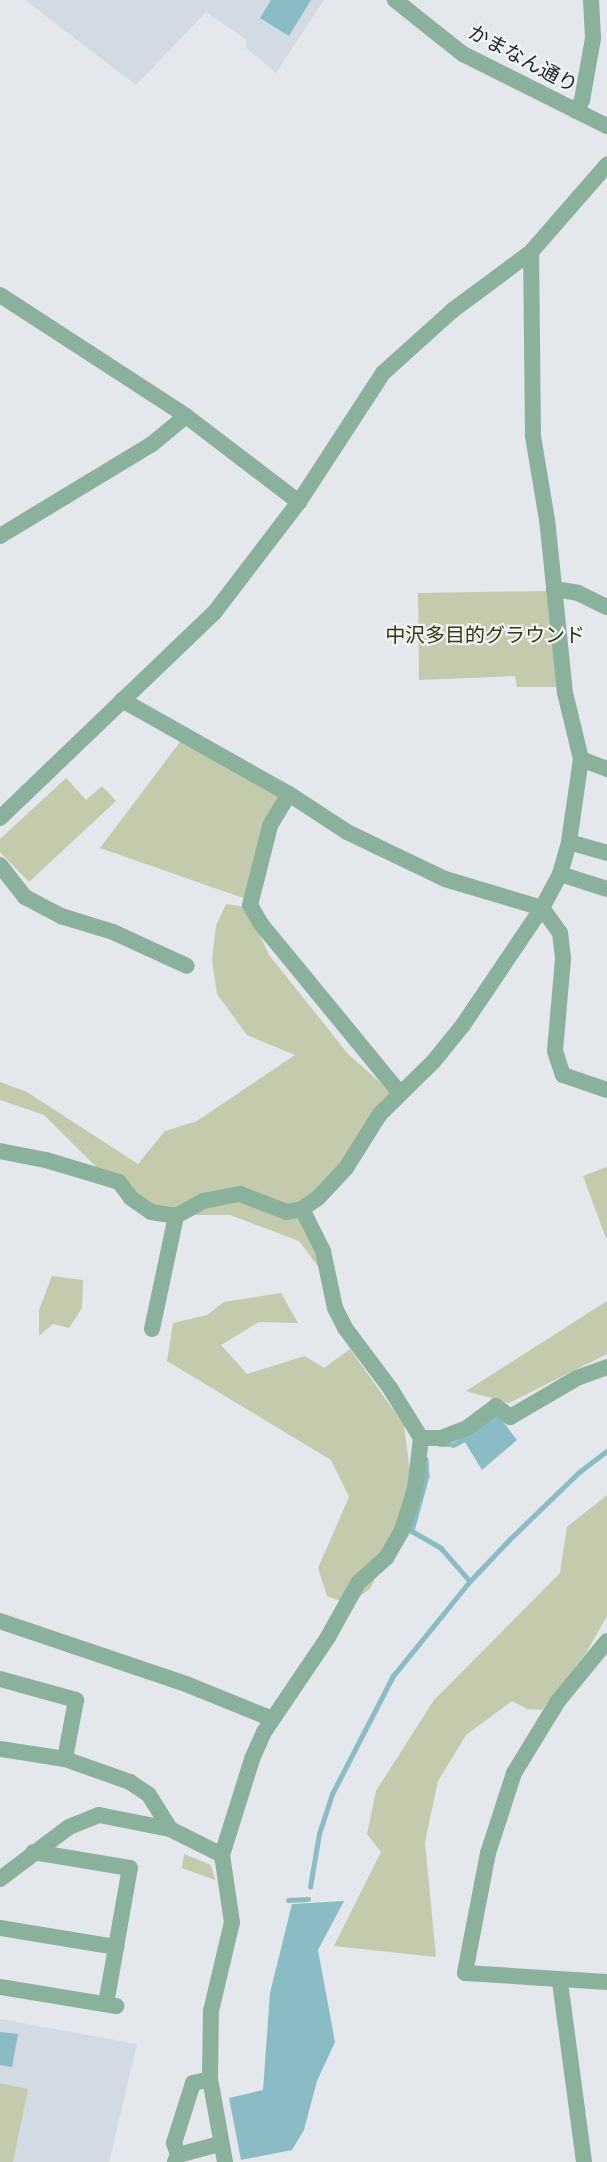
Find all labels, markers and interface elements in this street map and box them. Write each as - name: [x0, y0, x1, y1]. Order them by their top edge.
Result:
- street label: かまなん通り: [464, 20, 582, 98]
- park label: 中沢多目的グラウンド: [385, 623, 585, 647]

